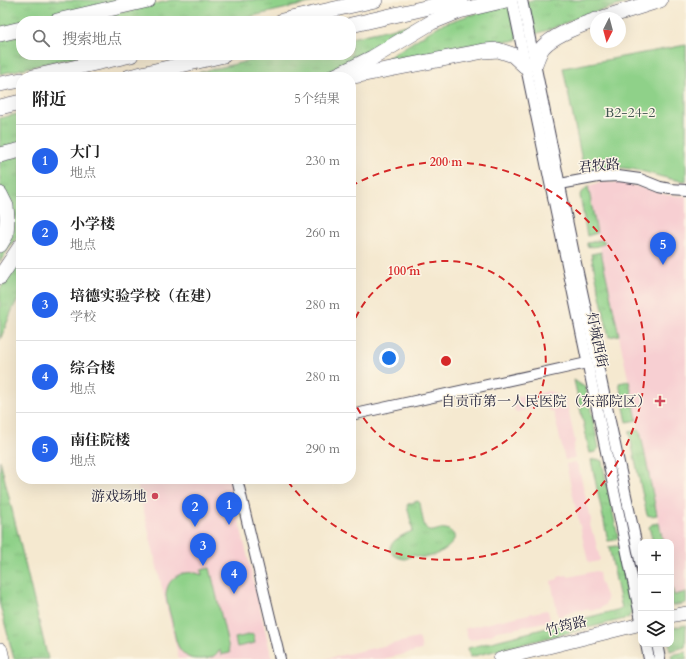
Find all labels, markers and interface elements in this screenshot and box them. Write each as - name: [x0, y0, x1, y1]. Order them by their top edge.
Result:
- north arrow: [590, 12, 626, 48]
- search box: [16, 16, 356, 60]
- icon: search: [30, 27, 52, 49]
- text: 搜索地点: [62, 29, 122, 49]
- text: 附近: [32, 88, 66, 111]
- text: 5个结果: [294, 90, 340, 108]
- park label: B2-24-2: [605, 103, 655, 122]
- text: 大门: [70, 142, 100, 162]
- text: 1: [42, 152, 48, 170]
- text: 230 m: [306, 152, 340, 170]
- text: 200 m: [430, 154, 463, 170]
- street label: 君牧路: [577, 155, 621, 177]
- text: 地点: [70, 164, 96, 182]
- text: 小学楼: [70, 214, 115, 234]
- text: 2: [42, 224, 48, 242]
- text: 260 m: [306, 224, 340, 242]
- pin: 5: [650, 232, 676, 265]
- text: 地点: [70, 236, 96, 254]
- text: 100 m: [388, 263, 421, 279]
- text: 培德实验学校（在建）: [70, 286, 220, 306]
- text: 3: [42, 296, 48, 314]
- text: 280 m: [306, 296, 340, 314]
- text: 学校: [70, 308, 96, 326]
- street label: 灯城西街: [582, 311, 612, 369]
- your location: [379, 348, 399, 368]
- centre of rings: [439, 354, 453, 368]
- text: 综合楼: [70, 358, 115, 378]
- text: 4: [42, 368, 48, 386]
- text: 280 m: [306, 368, 340, 386]
- text: 地点: [70, 380, 96, 398]
- place label: 自贡市第一人民医院（东部院区）: [441, 392, 651, 411]
- marker: 自贡市第一人民医院（东部院区）: [654, 395, 666, 407]
- text: 南住院楼: [70, 430, 130, 450]
- text: 5: [42, 440, 48, 458]
- text: 290 m: [306, 440, 340, 458]
- text: 地点: [70, 452, 96, 470]
- place label: 游戏场地: [91, 487, 147, 506]
- marker: 游戏场地: [150, 491, 160, 501]
- pin: 1: [216, 492, 242, 525]
- pin: 2: [182, 494, 208, 527]
- pin: 3: [190, 533, 216, 566]
- map controls: [638, 539, 674, 647]
- button: +: [638, 539, 674, 575]
- pin: 4: [221, 561, 247, 594]
- button: −: [638, 575, 674, 611]
- button: layers: [638, 611, 674, 647]
- street label: 竹筠路: [543, 612, 589, 640]

